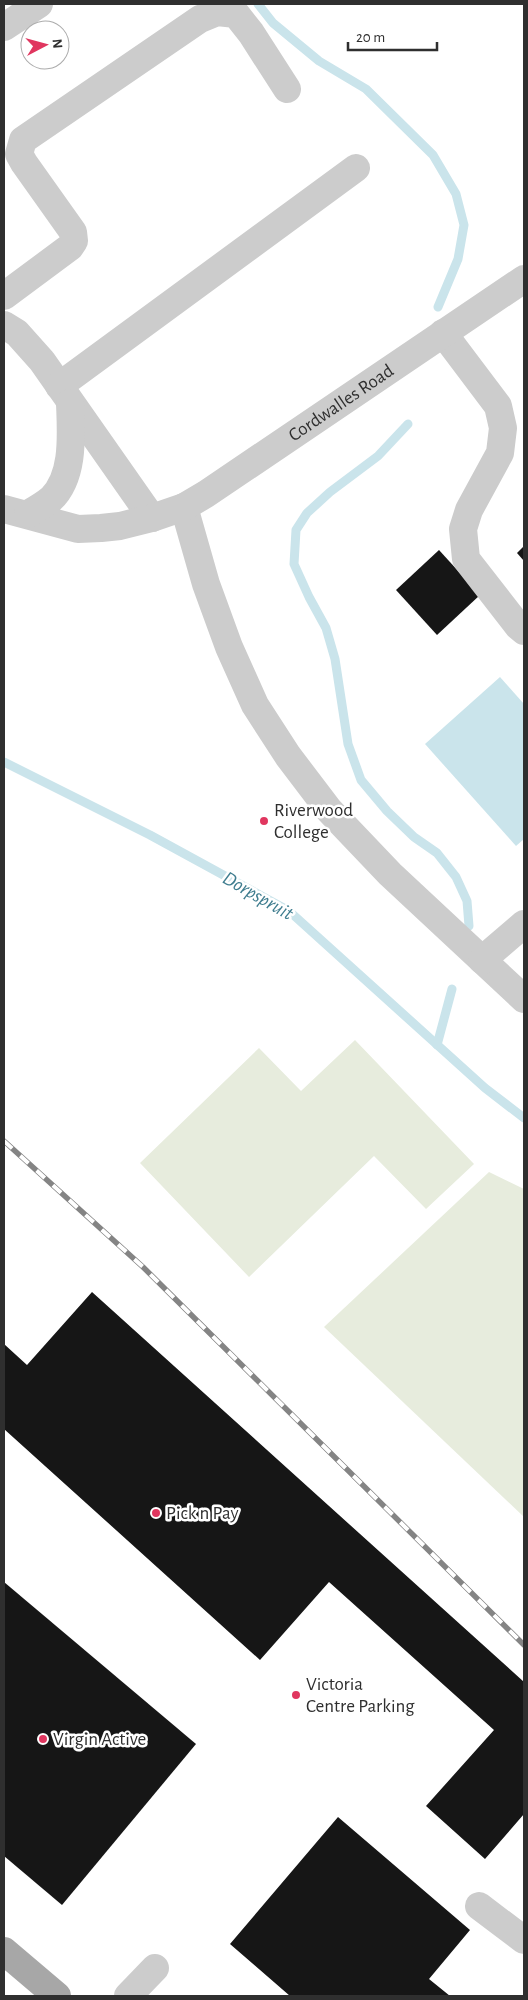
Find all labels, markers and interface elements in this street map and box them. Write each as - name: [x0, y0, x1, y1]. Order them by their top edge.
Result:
- north arrow: [20, 20, 70, 70]
- scale bar: [348, 20, 437, 52]
- text: 20 m: [356, 30, 385, 45]
- text: N: [49, 38, 64, 49]
- street label: Cordwalles Road: [285, 361, 397, 445]
- place label: Riverwood College: [274, 801, 353, 842]
- marker: Riverwood College: [258, 815, 270, 827]
- water label: Dorpspruit: [219, 868, 297, 924]
- place label: Pick n Pay: [166, 1504, 239, 1523]
- marker: Pick n Pay: [150, 1507, 162, 1519]
- place label: Victoria Centre Parking: [306, 1675, 415, 1716]
- marker: Victoria Centre Parking: [290, 1689, 302, 1701]
- place label: Virgin Active: [53, 1730, 146, 1749]
- marker: Virgin Active: [37, 1733, 49, 1745]

